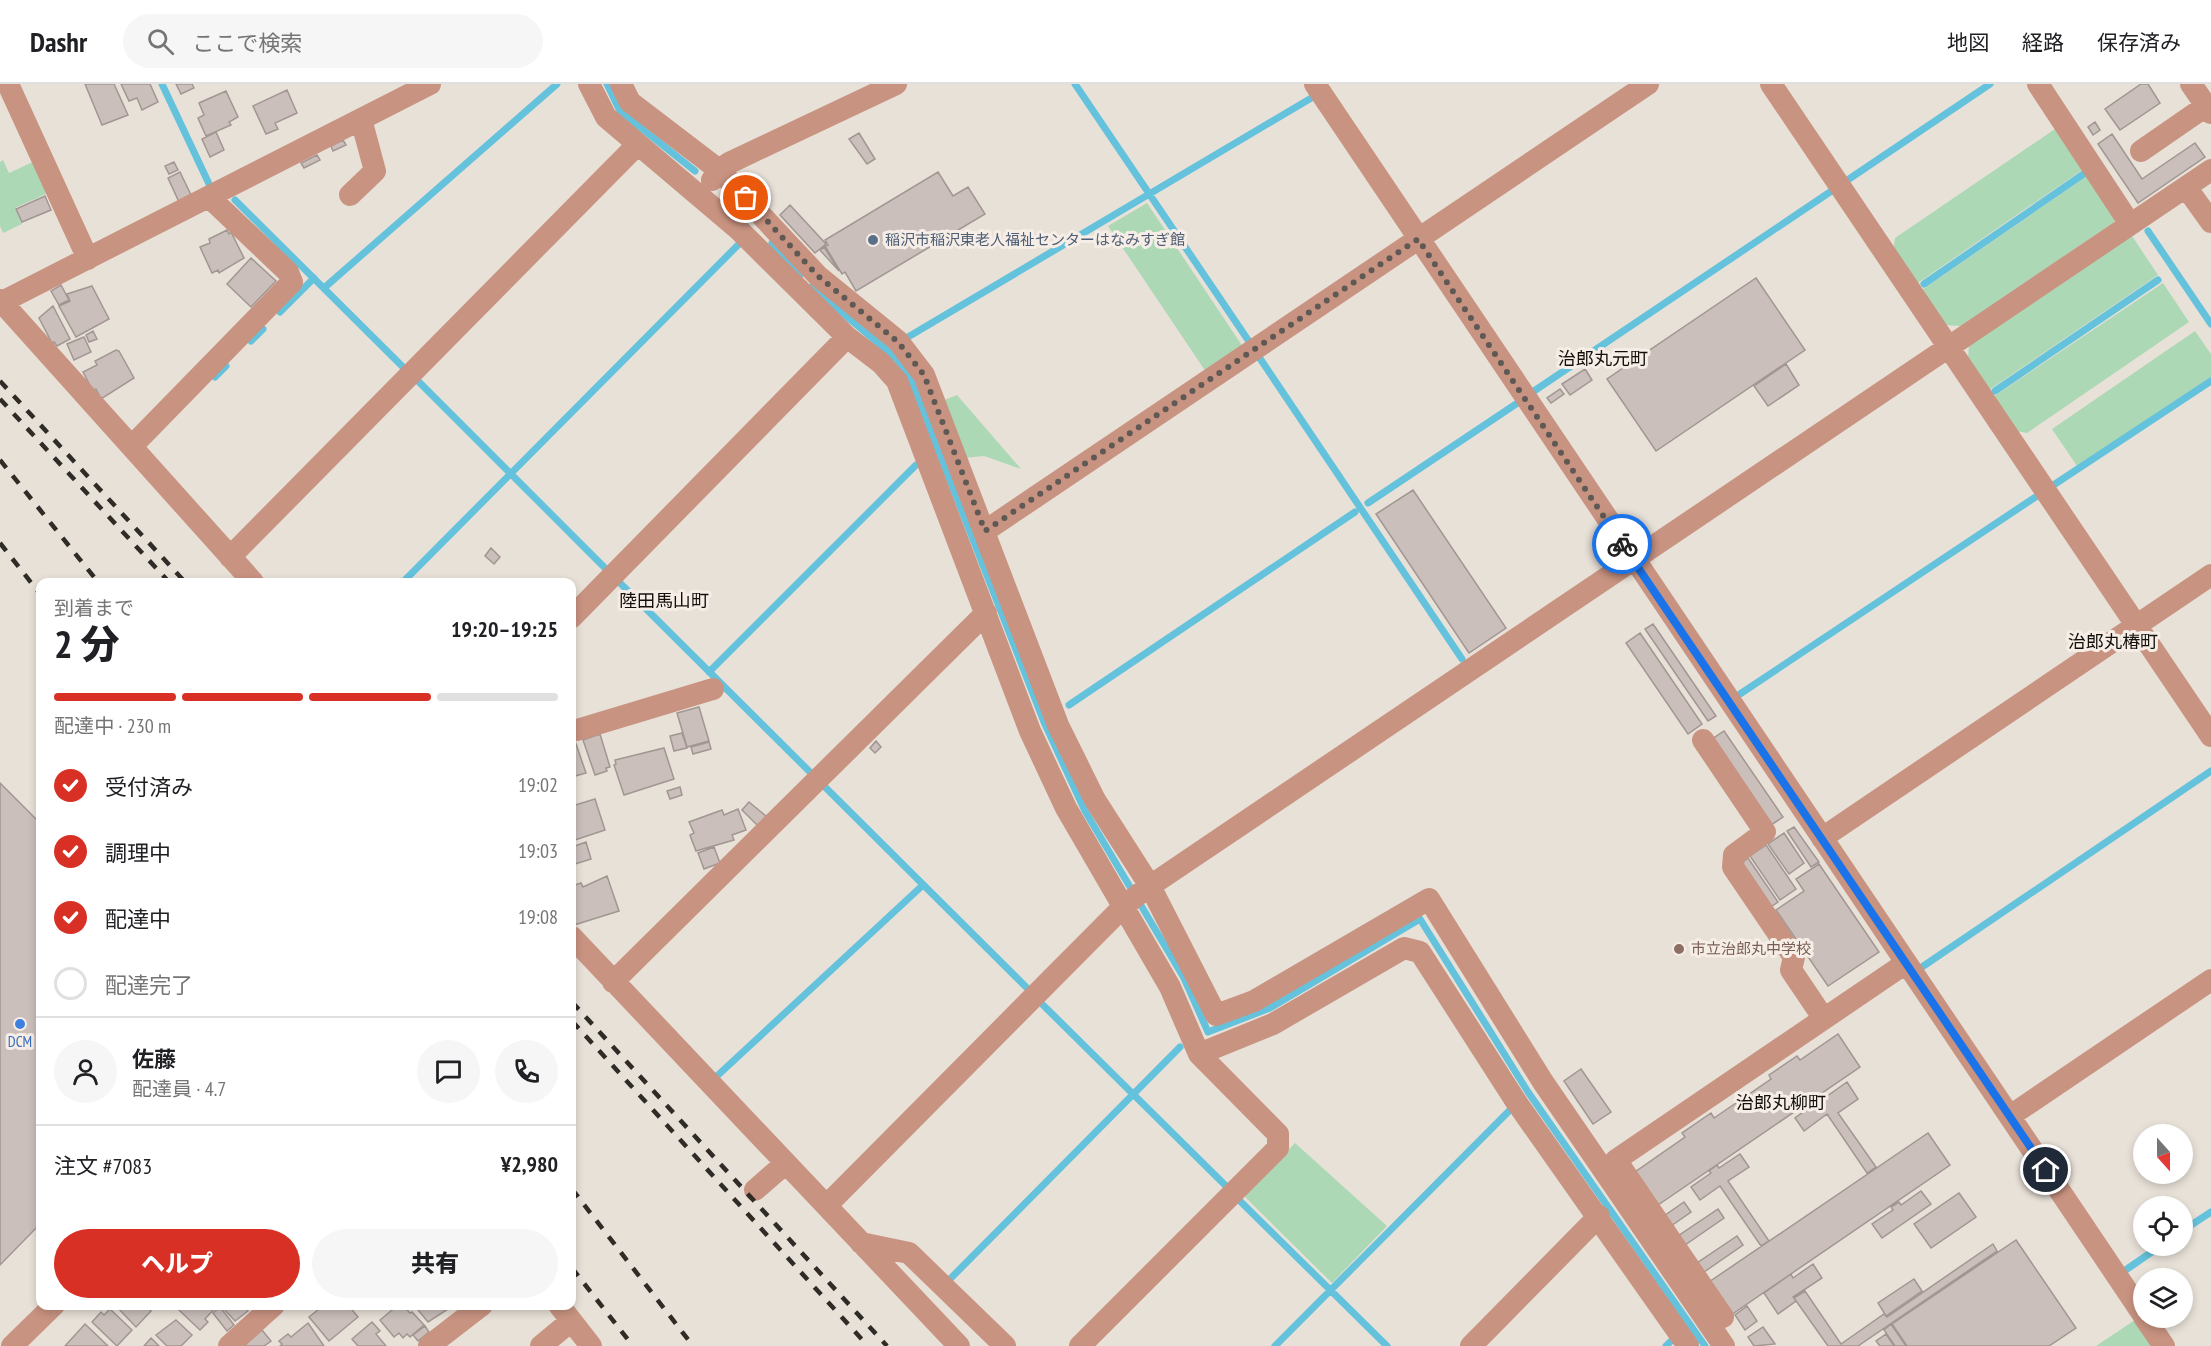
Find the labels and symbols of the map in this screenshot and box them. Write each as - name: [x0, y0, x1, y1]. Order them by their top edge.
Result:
- pin: [720, 172, 771, 223]
- place label: 稲沢市稲沢東老人福祉センターはなみすぎ館: [885, 230, 1185, 249]
- marker: 稲沢市稲沢東老人福祉センターはなみすぎ館: [866, 233, 880, 247]
- district label: 治郎丸元町: [1558, 347, 1648, 370]
- courier: [1592, 514, 1652, 574]
- district label: 陸田馬山町: [619, 589, 709, 612]
- district label: 治郎丸椿町: [2068, 630, 2158, 653]
- place label: 市立治郎丸中学校: [1691, 939, 1811, 958]
- marker: 市立治郎丸中学校: [1672, 942, 1686, 956]
- marker: DCM: [13, 1017, 27, 1031]
- place label: DCM: [8, 1032, 32, 1051]
- district label: 治郎丸柳町: [1736, 1091, 1826, 1114]
- north arrow: [2133, 1124, 2193, 1184]
- pin: [2020, 1144, 2071, 1195]

